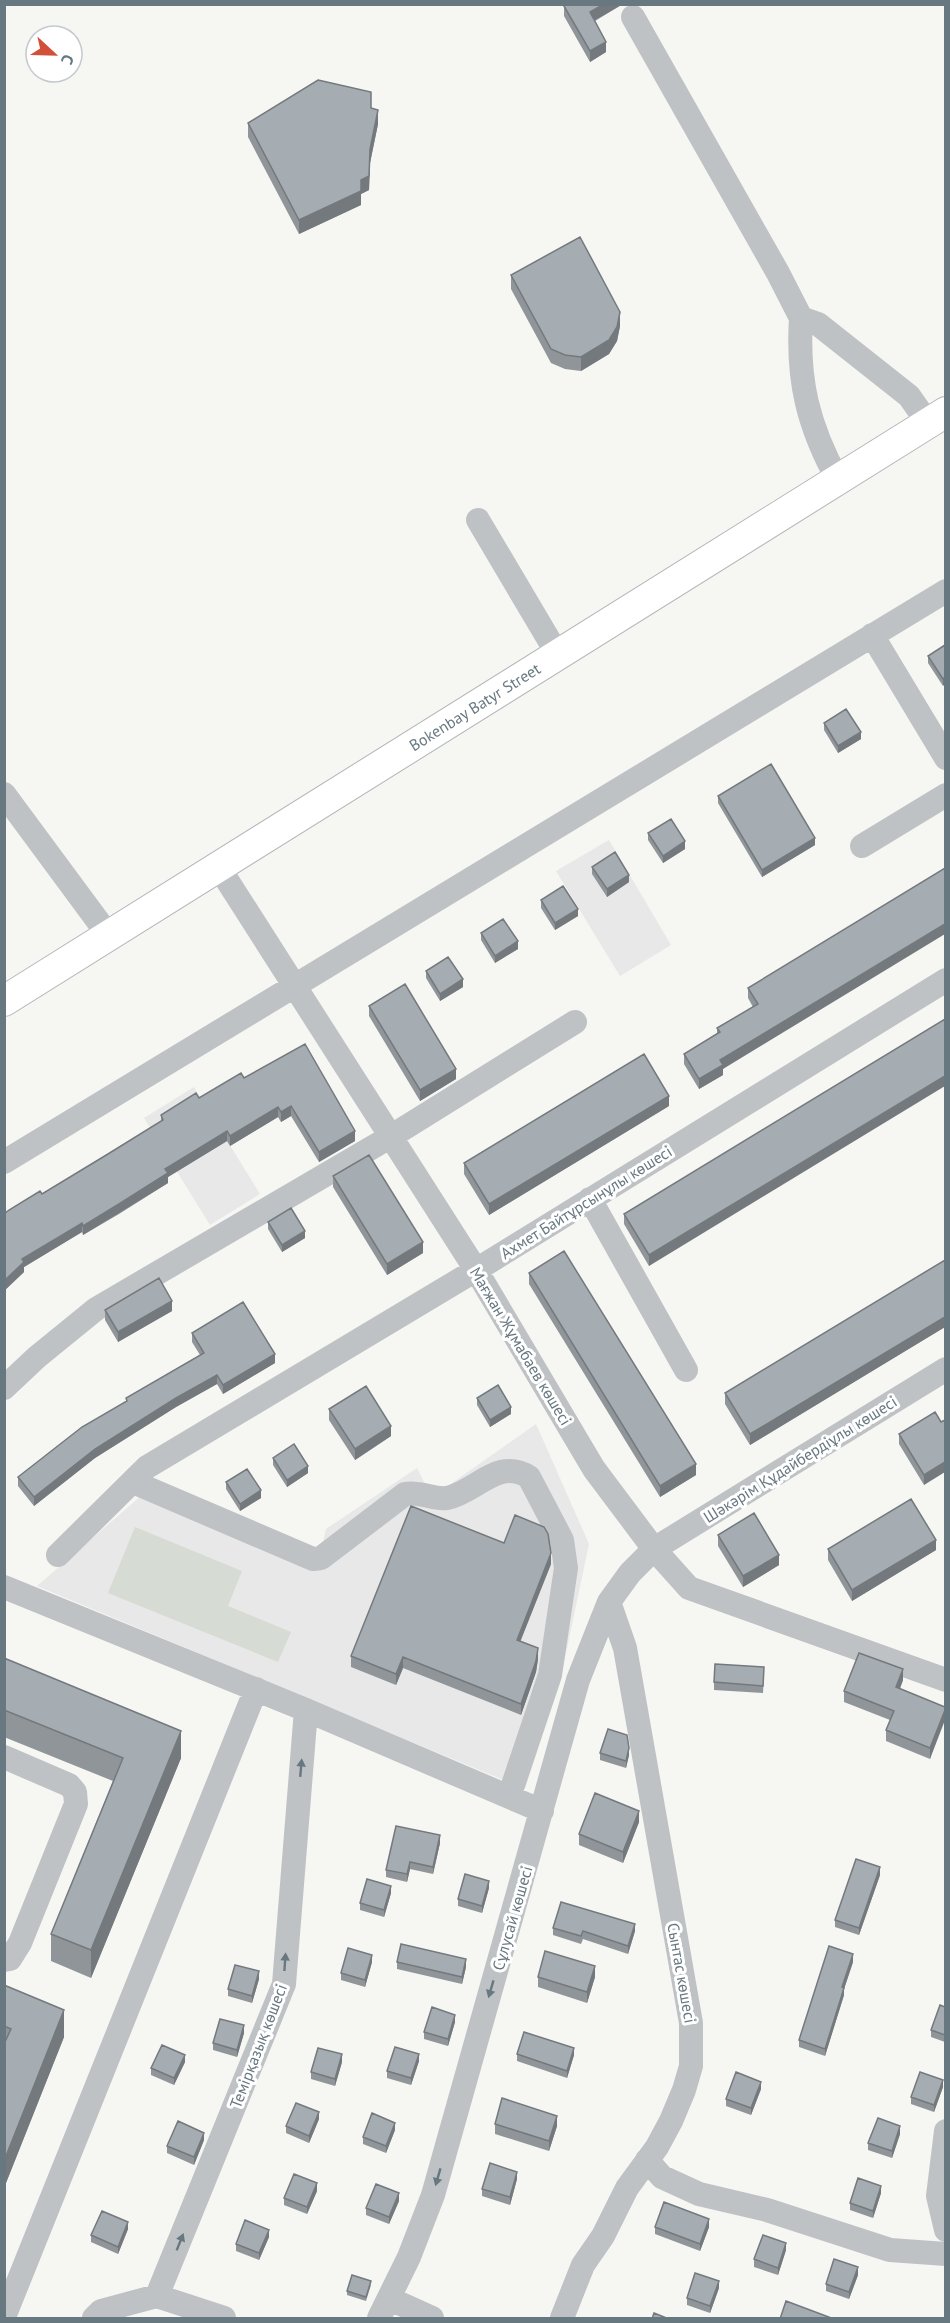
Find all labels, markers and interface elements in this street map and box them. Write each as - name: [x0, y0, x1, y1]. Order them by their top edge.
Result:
- north arrow: [24, 24, 84, 84]
- text: С: [57, 52, 79, 68]
- street label: Bokenbay Batyr Street: [405, 658, 544, 755]
- street label: Ахмет Байтұрсынұлы көшесі: [497, 1141, 675, 1263]
- street label: Мағжан Жұмабаев көшесі: [466, 1263, 576, 1429]
- street label: Шәкәрім Құдайбердіұлы көшесі: [700, 1391, 900, 1527]
- one-way arrow: [296, 1758, 306, 1777]
- street label: Сұлусай көшесі: [488, 1863, 536, 1973]
- street label: Сынтас көшесі: [663, 1921, 701, 2025]
- one-way arrow: [281, 1952, 290, 1971]
- one-way arrow: [486, 1980, 496, 1998]
- street label: Темірқазық көшесі: [225, 1981, 291, 2111]
- one-way arrow: [433, 2168, 442, 2186]
- one-way arrow: [175, 2232, 185, 2250]

